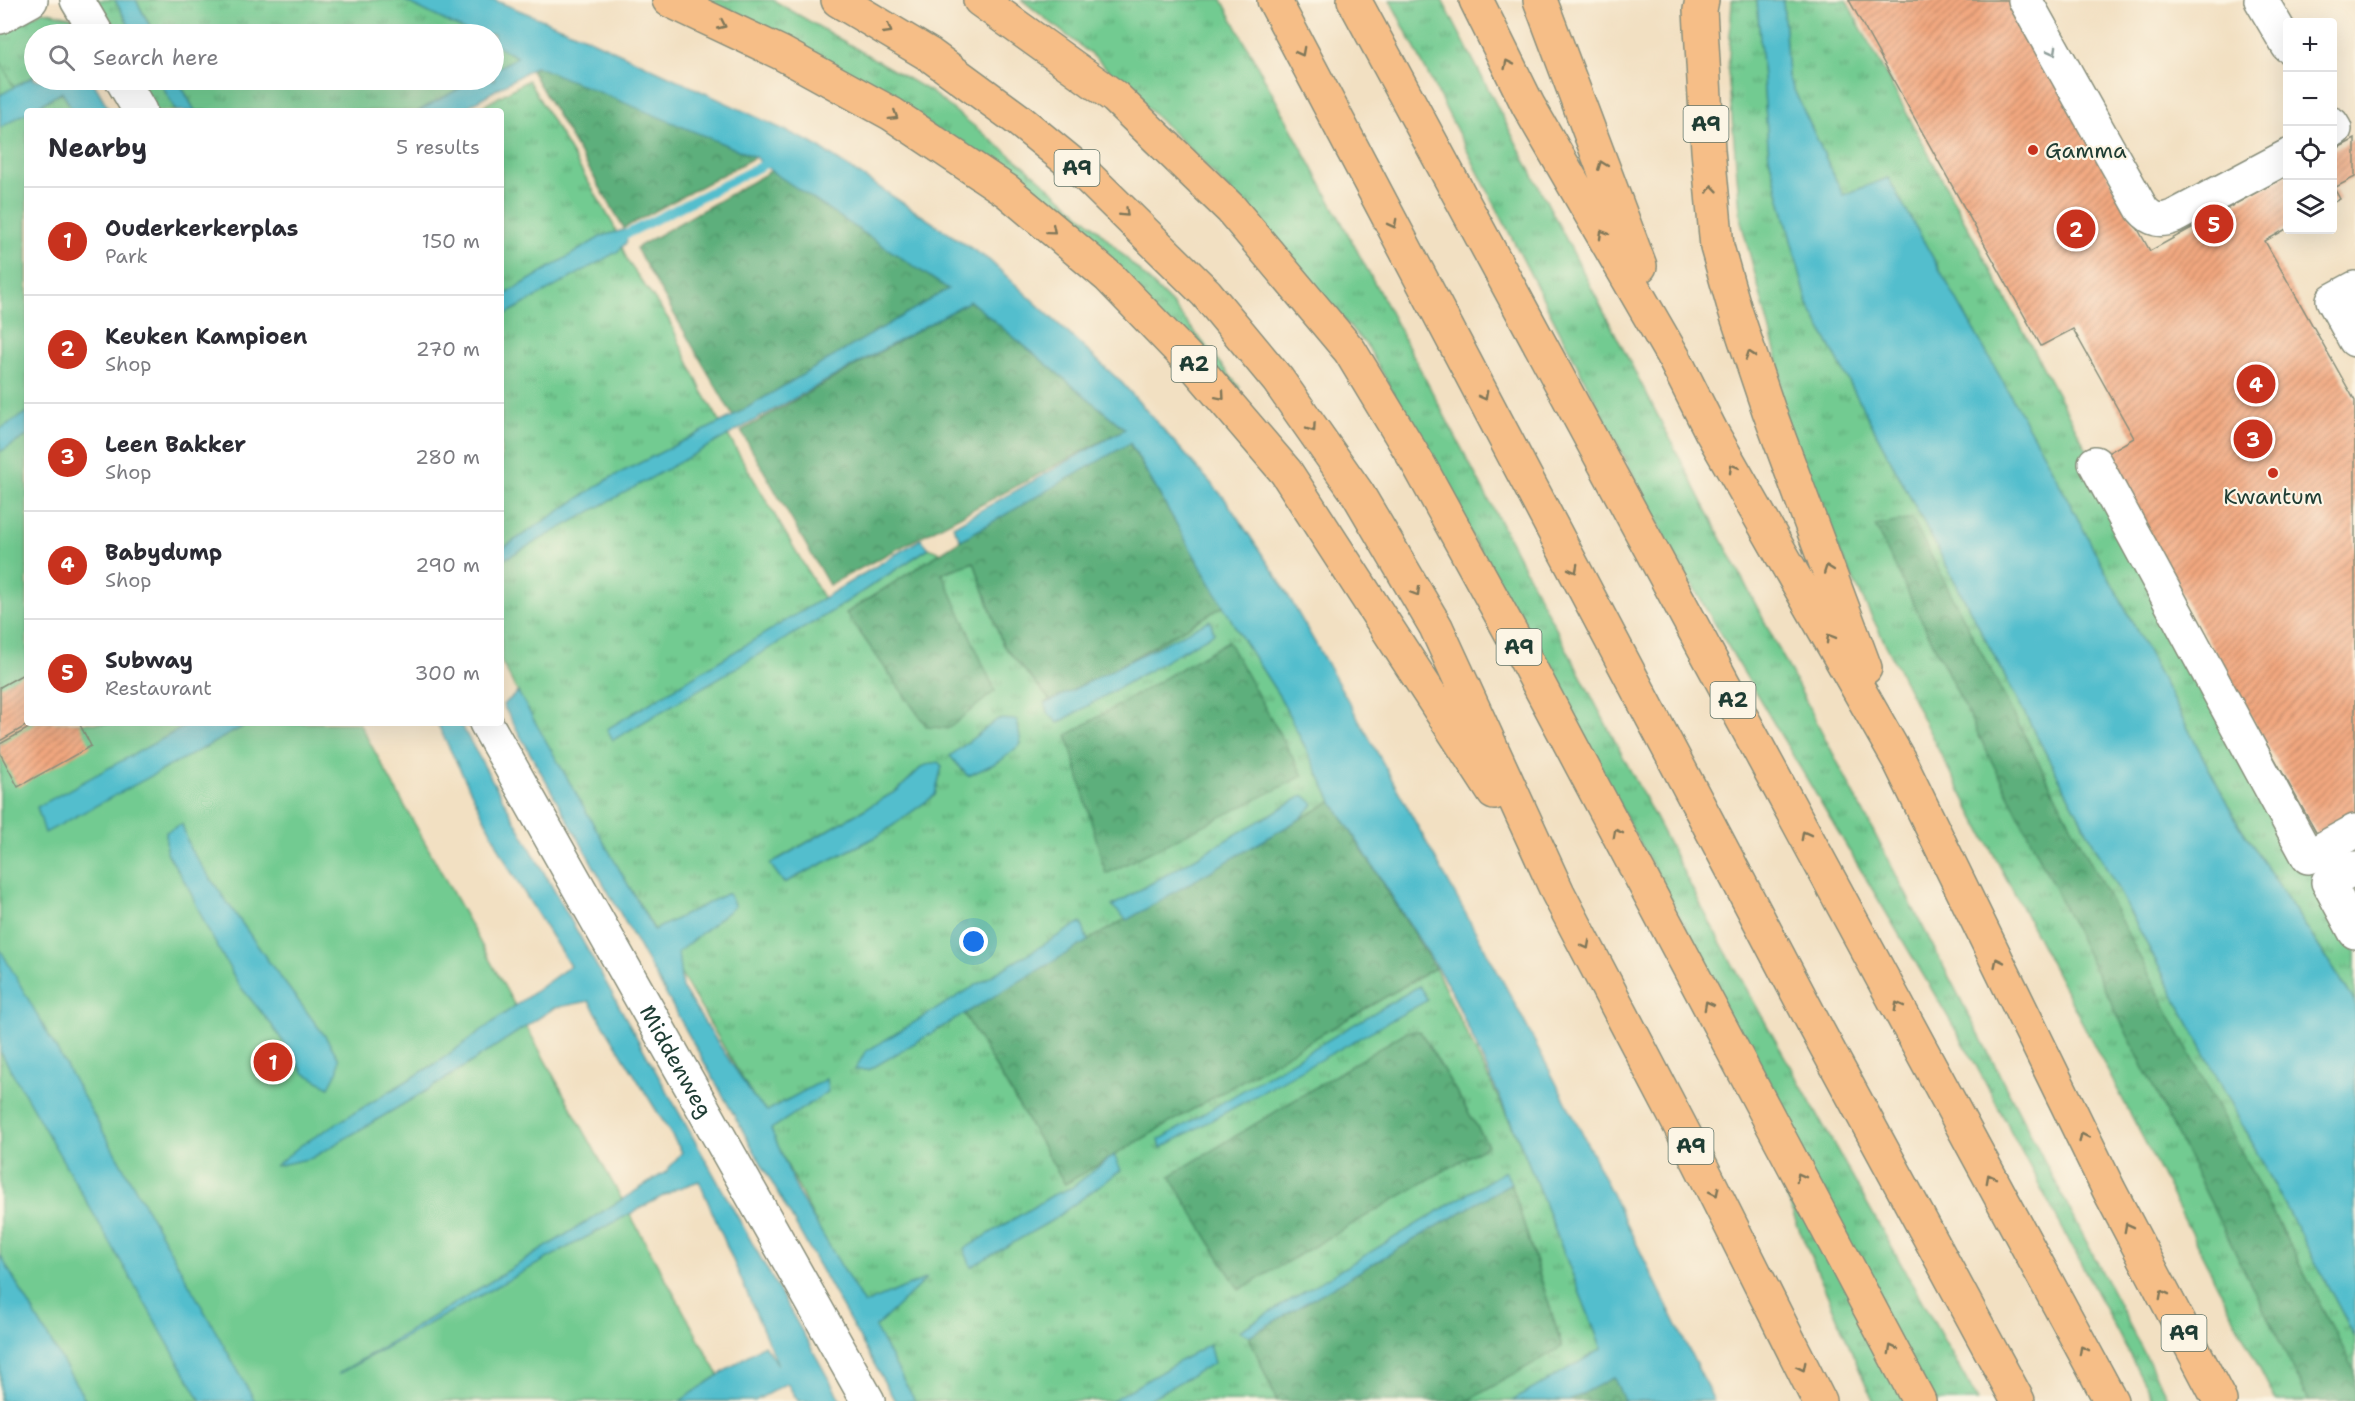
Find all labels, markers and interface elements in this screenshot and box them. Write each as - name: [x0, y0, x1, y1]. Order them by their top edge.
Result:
- one-way arrow: [715, 17, 726, 29]
- map controls: [2283, 18, 2337, 234]
- button: +: [2283, 18, 2337, 72]
- one-way arrow: [882, 23, 892, 34]
- search box: [24, 24, 504, 90]
- icon: search: [45, 41, 78, 74]
- text: Search here: [93, 43, 219, 72]
- one-way arrow: [1294, 45, 1306, 56]
- one-way arrow: [2046, 45, 2057, 55]
- one-way arrow: [1503, 59, 1515, 70]
- button: −: [2283, 72, 2337, 126]
- road number: A9: [1684, 106, 1728, 142]
- one-way arrow: [888, 109, 898, 121]
- button: locate: [2283, 126, 2337, 180]
- text: Nearby: [48, 130, 147, 165]
- text: 5 results: [396, 134, 480, 160]
- place label: Gamma: [2045, 136, 2127, 165]
- marker: Gamma: [2026, 143, 2040, 157]
- road number: A9: [1054, 150, 1100, 186]
- one-way arrow: [1596, 160, 1609, 171]
- button: layers: [2283, 180, 2337, 234]
- one-way arrow: [1706, 184, 1719, 193]
- pin: 5: [2194, 202, 2234, 246]
- one-way arrow: [1118, 206, 1129, 217]
- pin: 2: [2056, 206, 2096, 252]
- text: Ouderkerkerplas: [105, 214, 298, 243]
- one-way arrow: [1386, 218, 1397, 228]
- one-way arrow: [1045, 222, 1056, 233]
- text: 1: [63, 228, 72, 254]
- text: 150 m: [422, 228, 480, 254]
- one-way arrow: [1598, 230, 1610, 240]
- text: Park: [105, 243, 148, 269]
- text: Keuken Kampioen: [105, 322, 307, 351]
- text: 2: [61, 336, 75, 362]
- text: 270 m: [416, 336, 480, 362]
- road number: A2: [1172, 346, 1216, 382]
- text: Shop: [105, 351, 152, 377]
- one-way arrow: [1745, 351, 1758, 361]
- pin: 4: [2236, 362, 2276, 406]
- one-way arrow: [1214, 389, 1225, 400]
- one-way arrow: [1477, 390, 1488, 401]
- pin: 3: [2234, 416, 2272, 462]
- one-way arrow: [1305, 421, 1316, 432]
- text: Leen Bakker: [105, 430, 246, 459]
- text: 3: [61, 444, 75, 470]
- text: 280 m: [415, 444, 480, 470]
- text: Shop: [105, 459, 152, 485]
- one-way arrow: [1729, 464, 1740, 475]
- marker: Kwantum: [2266, 466, 2280, 480]
- place label: Kwantum: [2223, 482, 2323, 511]
- text: Babydump: [105, 538, 222, 567]
- text: 4: [61, 552, 75, 578]
- text: 290 m: [415, 552, 480, 578]
- one-way arrow: [1567, 563, 1579, 574]
- one-way arrow: [1823, 564, 1836, 575]
- text: Shop: [105, 567, 152, 593]
- one-way arrow: [1409, 586, 1420, 596]
- road number: A9: [1496, 629, 1541, 665]
- one-way arrow: [1825, 634, 1837, 644]
- text: Subway: [105, 646, 193, 675]
- text: 5: [61, 660, 74, 686]
- text: 300 m: [414, 660, 480, 686]
- text: Restaurant: [105, 675, 212, 701]
- road number: A2: [1710, 682, 1756, 718]
- one-way arrow: [1613, 829, 1624, 839]
- one-way arrow: [1801, 830, 1812, 841]
- your location: [959, 927, 988, 956]
- one-way arrow: [1578, 939, 1590, 950]
- one-way arrow: [1993, 957, 2005, 968]
- street label: Middenweg: [633, 1000, 720, 1122]
- one-way arrow: [1704, 1001, 1715, 1011]
- one-way arrow: [1894, 1002, 1905, 1012]
- pin: 1: [254, 1040, 292, 1084]
- road number: A9: [1668, 1128, 1714, 1164]
- one-way arrow: [2079, 1133, 2090, 1144]
- one-way arrow: [1796, 1173, 1807, 1184]
- one-way arrow: [1986, 1174, 1997, 1184]
- one-way arrow: [1707, 1186, 1719, 1197]
- one-way arrow: [2124, 1223, 2136, 1234]
- one-way arrow: [2159, 1289, 2170, 1300]
- road number: A9: [2162, 1315, 2206, 1351]
- one-way arrow: [1888, 1345, 1899, 1356]
- one-way arrow: [2079, 1345, 2090, 1356]
- one-way arrow: [1794, 1360, 1806, 1371]

